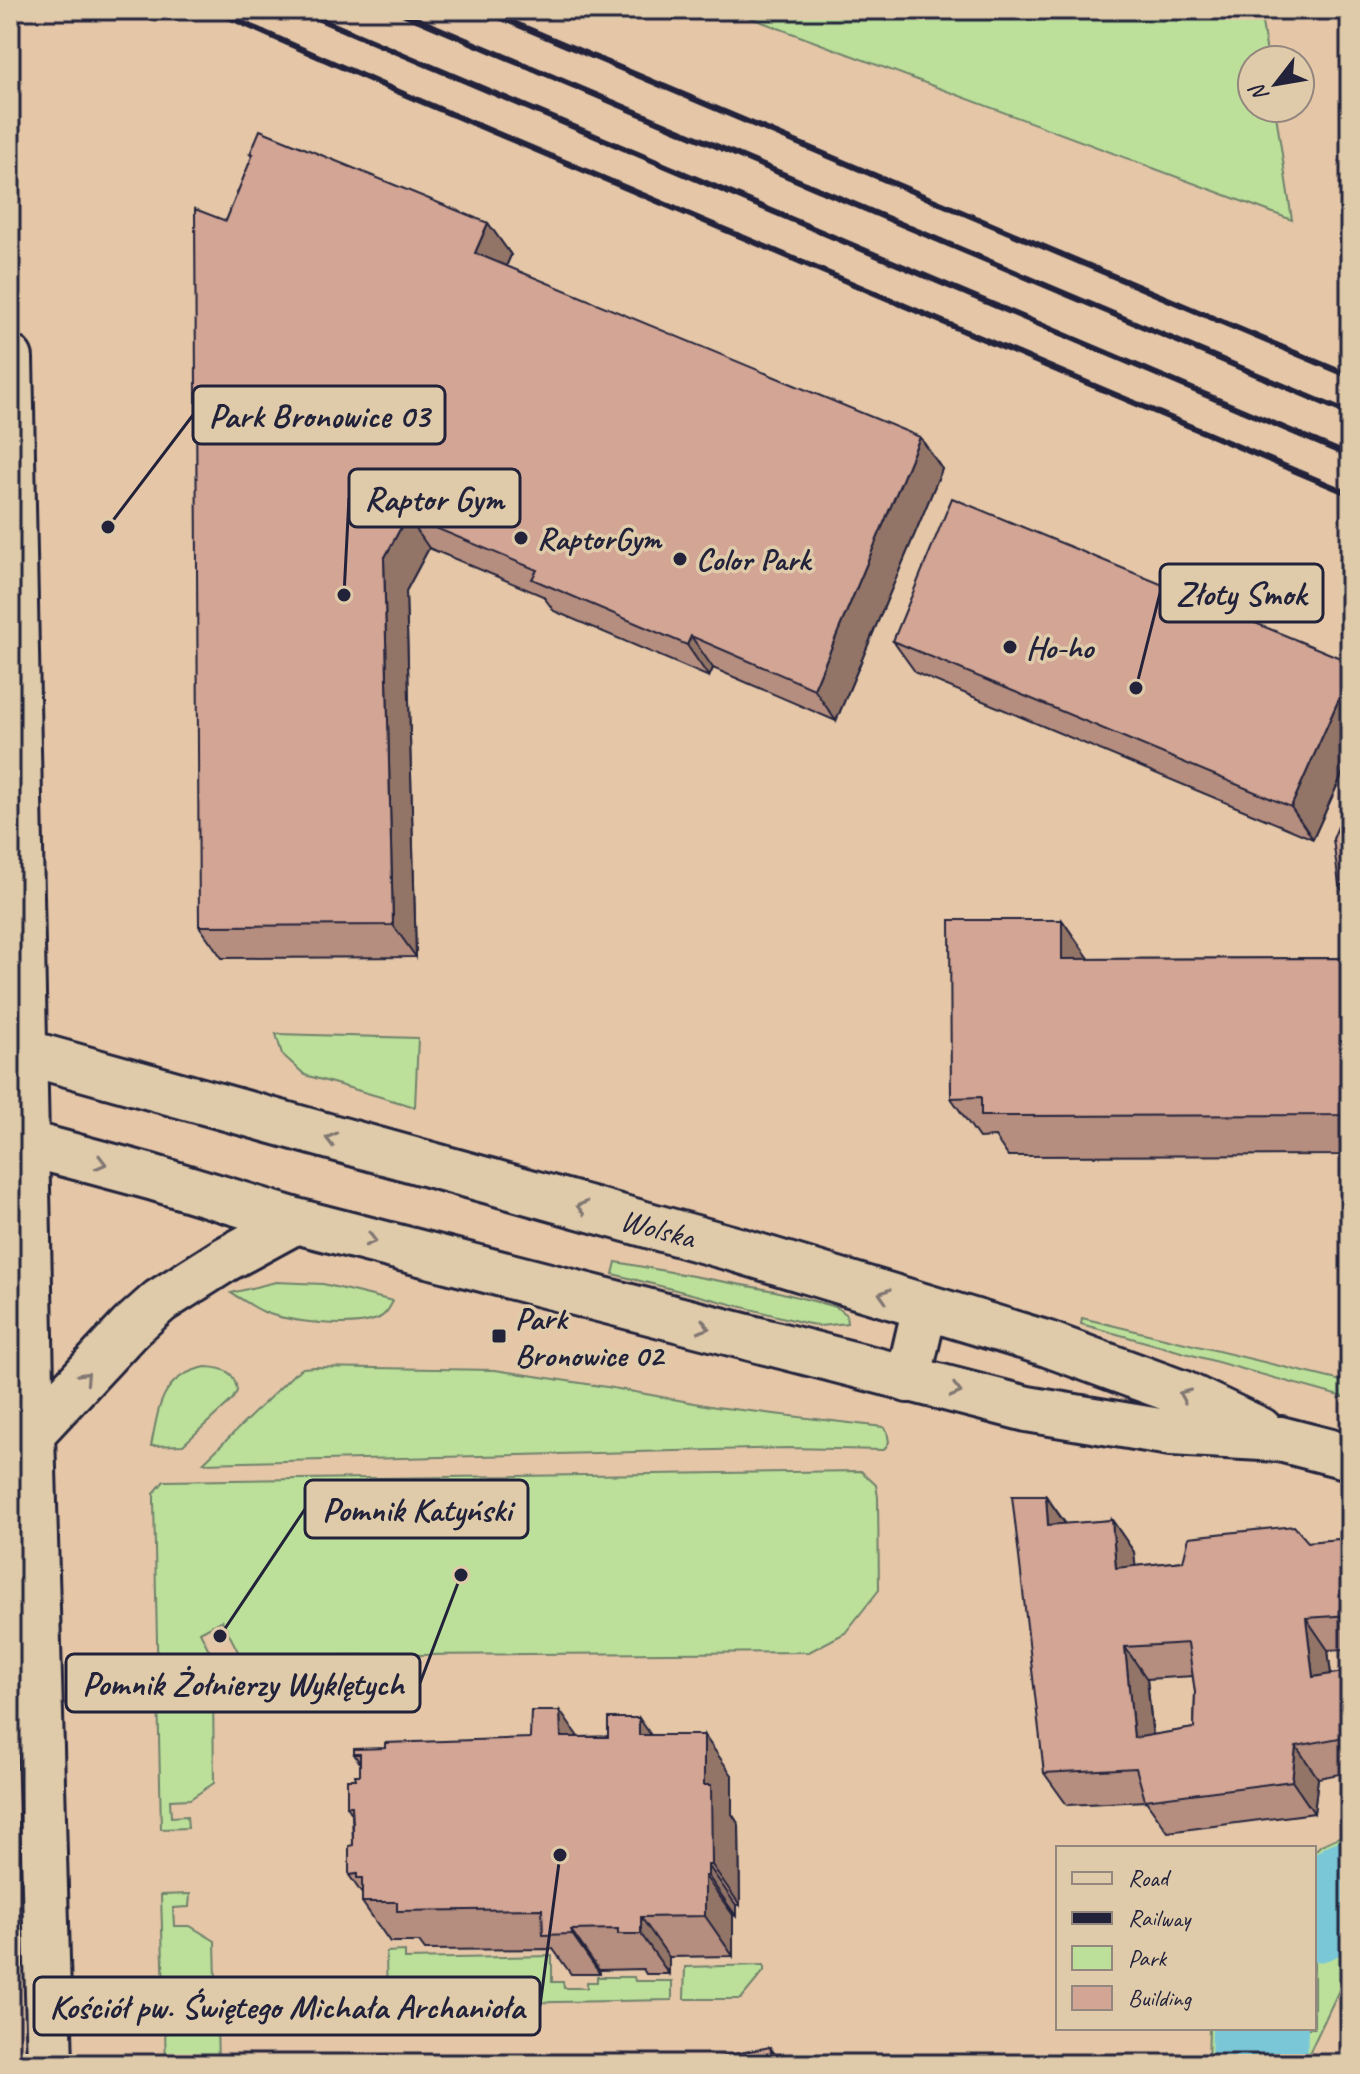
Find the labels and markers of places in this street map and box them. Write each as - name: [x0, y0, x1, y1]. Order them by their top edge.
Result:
- callout: Park Bronowice 03: [193, 386, 445, 444]
- callout: Raptor Gym: [349, 469, 520, 527]
- place label: RaptorGym: [537, 518, 663, 559]
- marker: RaptorGym: [512, 529, 530, 547]
- place label: Color Park: [696, 539, 813, 580]
- marker: Color Park: [671, 550, 689, 568]
- callout: Złoty Smok: [1160, 564, 1323, 622]
- place label: Ho-ho: [1026, 627, 1096, 668]
- marker: Ho-ho: [1001, 638, 1019, 656]
- place label: Park Bronowice 02: [515, 1298, 665, 1376]
- marker: Park Bronowice 02: [490, 1327, 508, 1345]
- callout: Pomnik Katyński: [305, 1480, 528, 1538]
- callout: Pomnik Żołnierzy Wyklętych: [66, 1654, 420, 1712]
- callout: Kościół pw. Świętego Michała Archanioła: [34, 1977, 540, 2035]

